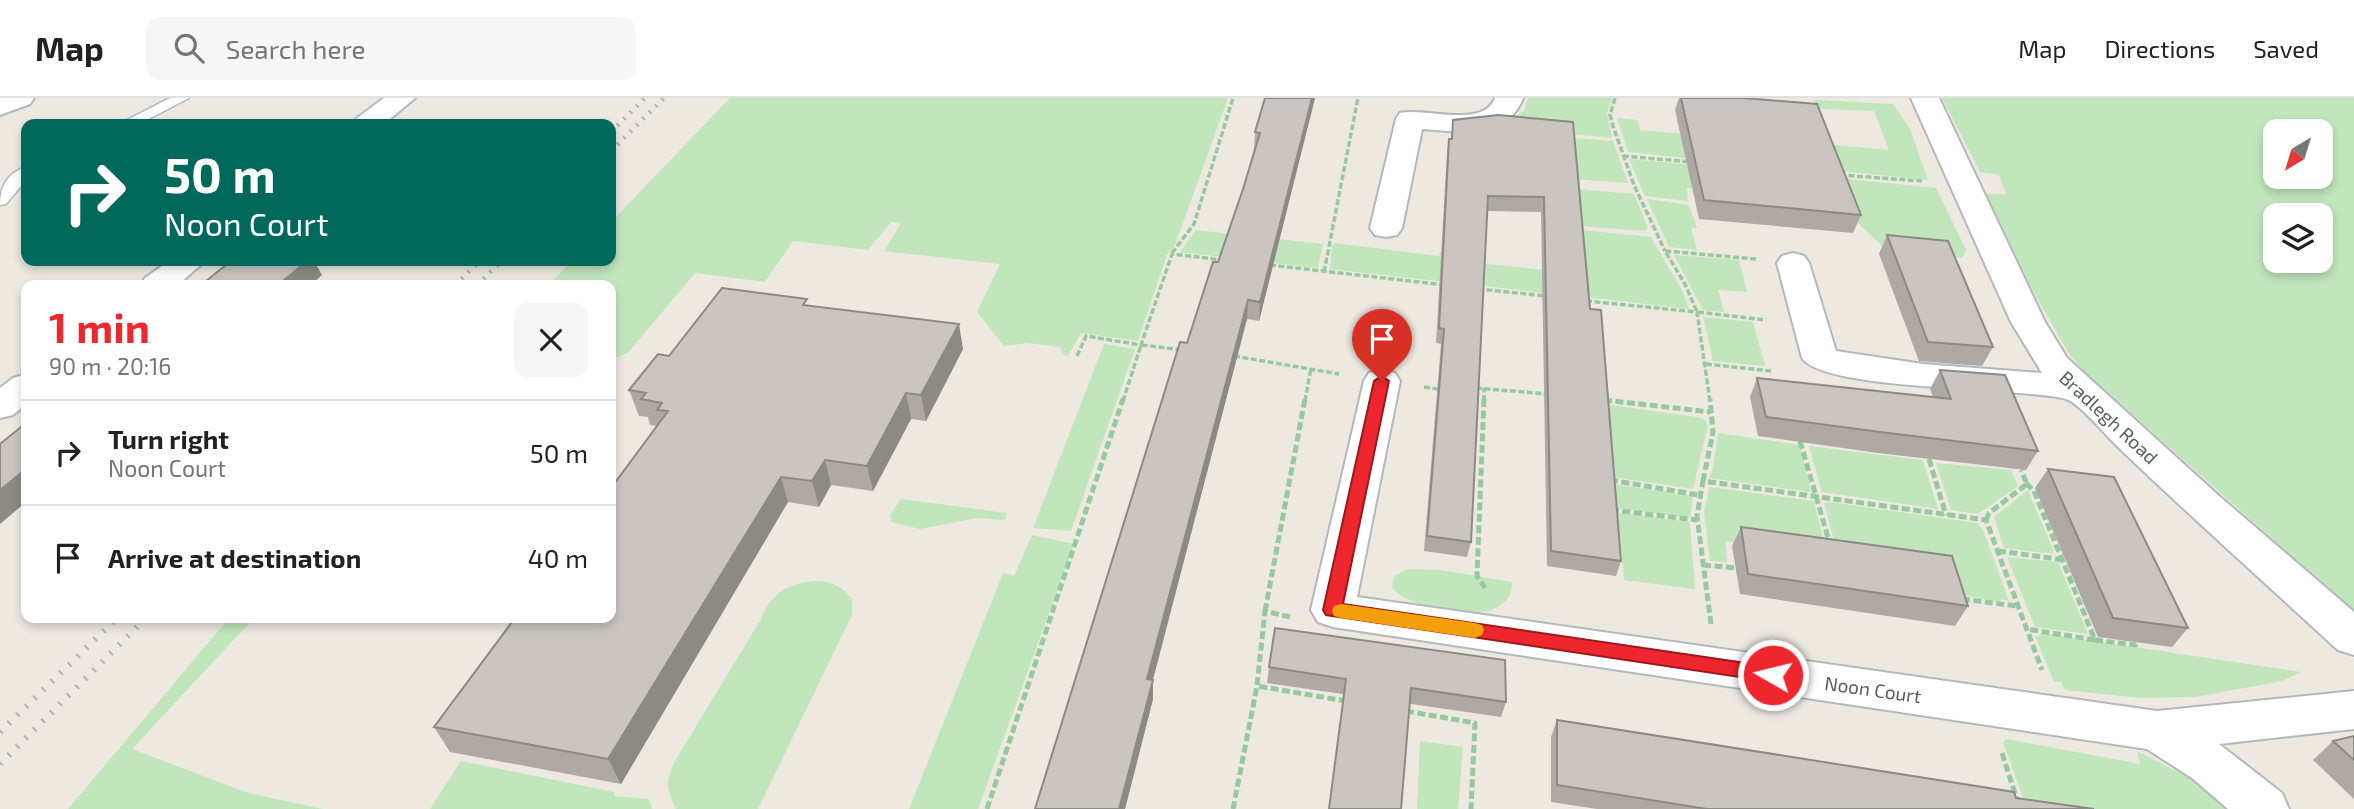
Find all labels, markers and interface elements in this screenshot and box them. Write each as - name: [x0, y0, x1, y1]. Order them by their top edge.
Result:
- search box: [146, 17, 636, 80]
- text: Map: [35, 28, 104, 68]
- icon: search: [170, 29, 208, 67]
- text: Search here: [226, 33, 365, 64]
- text: Map: [2018, 34, 2066, 63]
- text: Directions: [2104, 34, 2215, 63]
- text: Saved: [2253, 34, 2319, 63]
- north arrow: [2263, 119, 2333, 189]
- map controls: [2263, 119, 2333, 273]
- text: 50 m: [164, 144, 276, 203]
- icon: right: [49, 147, 140, 238]
- button: layers: [2263, 203, 2333, 273]
- text: Noon Court: [164, 204, 328, 242]
- text: 1 min: [49, 301, 150, 351]
- button: close: [514, 303, 588, 377]
- pin: [1352, 309, 1412, 381]
- icon: arrive: [1363, 320, 1401, 358]
- text: 90 m · 20:16: [49, 352, 172, 380]
- street label: Bradlegh Road: [2055, 366, 2163, 468]
- text: Turn right: [108, 423, 229, 454]
- icon: right: [49, 434, 87, 472]
- text: 50 m: [530, 437, 588, 468]
- text: Noon Court: [108, 454, 226, 482]
- icon: arrive: [49, 539, 87, 577]
- text: Arrive at destination: [108, 542, 361, 573]
- text: 40 m: [528, 542, 588, 573]
- position arrow: [1736, 638, 1810, 712]
- street label: Noon Court: [1823, 671, 1923, 707]

